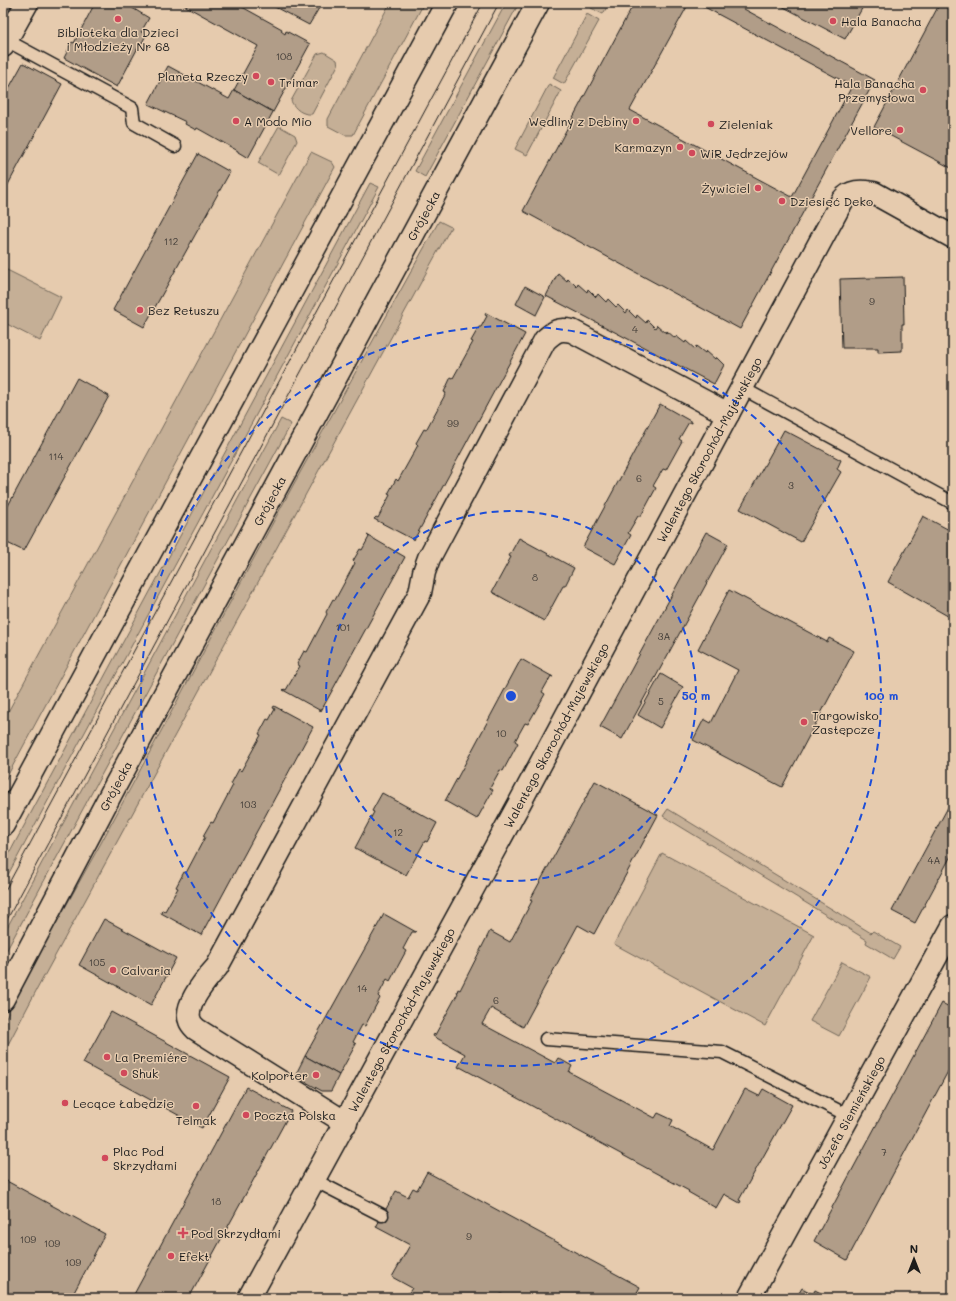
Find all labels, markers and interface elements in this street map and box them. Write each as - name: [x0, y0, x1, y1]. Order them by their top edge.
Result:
- place label: Hala Banacha: [841, 13, 922, 29]
- marker: Biblioteka dla Dzieci i Młodzieży Nr 68: [113, 14, 123, 24]
- marker: Hala Banacha: [828, 16, 838, 26]
- place label: Biblioteka dla Dzieci i Młodzieży Nr 68: [57, 24, 179, 54]
- house number: 108: [276, 49, 292, 63]
- place label: Planeta Rzeczy: [158, 68, 248, 84]
- marker: Planeta Rzeczy: [251, 71, 261, 81]
- place label: Trimar: [279, 74, 318, 90]
- place label: Hala Banacha Przemysłowa: [834, 75, 915, 105]
- marker: Trimar: [266, 77, 276, 87]
- marker: Hala Banacha Przemysłowa: [918, 85, 928, 95]
- place label: A Modo Mio: [244, 113, 312, 129]
- place label: Wędliny z Dębiny: [529, 113, 628, 129]
- marker: A Modo Mio: [231, 116, 241, 126]
- marker: Wędliny z Dębiny: [631, 116, 641, 126]
- place label: Zieleniak: [719, 116, 773, 132]
- marker: Zieleniak: [706, 119, 716, 129]
- place label: Vellore: [850, 122, 892, 138]
- marker: Vellore: [895, 125, 905, 135]
- place label: Karmazyn: [615, 139, 672, 155]
- marker: Karmazyn: [675, 142, 685, 152]
- place label: WiR Jędrzejów: [700, 145, 788, 161]
- marker: WiR Jędrzejów: [687, 148, 697, 158]
- place label: Żywiciel: [702, 180, 750, 196]
- marker: Żywiciel: [753, 183, 763, 193]
- street label: Grójecka: [403, 188, 443, 243]
- place label: Dziesięć Deko: [790, 193, 873, 209]
- marker: Dziesięć Deko: [777, 196, 787, 206]
- house number: 112: [164, 234, 178, 248]
- house number: 9: [869, 294, 875, 308]
- place label: Bez Retuszu: [148, 302, 219, 318]
- marker: Bez Retuszu: [135, 305, 145, 315]
- house number: 4: [632, 322, 638, 336]
- street label: Walentego Skorochód-Majewskiego: [653, 354, 765, 545]
- house number: 99: [447, 416, 459, 430]
- house number: 114: [49, 449, 64, 463]
- house number: 6: [636, 471, 642, 485]
- street label: Grójecka: [249, 473, 289, 528]
- house number: 3: [788, 478, 794, 492]
- house number: 8: [532, 570, 538, 584]
- house number: 101: [335, 620, 351, 634]
- house number: 3A: [658, 629, 670, 643]
- street label: Walentego Skorochód-Majewskiego: [500, 640, 612, 831]
- text: 50 m: [682, 687, 710, 703]
- text: 100 m: [864, 687, 898, 703]
- centre of rings: [504, 689, 518, 703]
- house number: 5: [658, 694, 664, 708]
- place label: Targowisko Zastępcze: [812, 707, 879, 737]
- marker: Targowisko Zastępcze: [799, 717, 809, 727]
- house number: 10: [496, 726, 506, 740]
- street label: Grójecka: [95, 758, 135, 814]
- house number: 103: [240, 797, 256, 811]
- house number: 12: [393, 825, 403, 839]
- house number: 4A: [928, 853, 940, 867]
- street label: Walentego Skorochód-Majewskiego: [344, 925, 458, 1115]
- house number: 105: [89, 955, 105, 969]
- place label: Calvaria: [121, 962, 171, 978]
- marker: Calvaria: [108, 965, 118, 975]
- house number: 14: [357, 981, 367, 995]
- house number: 6: [493, 993, 499, 1007]
- place label: La Premiére: [115, 1049, 188, 1065]
- marker: La Premiére: [102, 1052, 112, 1062]
- street label: Józefa Siemieńskiego: [814, 1053, 888, 1171]
- place label: Shuk: [132, 1065, 158, 1081]
- place label: Kolporter: [251, 1067, 308, 1083]
- marker: Shuk: [119, 1068, 129, 1078]
- marker: Kolporter: [311, 1070, 321, 1080]
- place label: Lecące Łabędzie: [73, 1095, 174, 1111]
- marker: Lecące Łabędzie: [60, 1098, 70, 1108]
- marker: Telmak: [191, 1101, 201, 1111]
- place label: Poczta Polska: [254, 1107, 336, 1123]
- marker: Poczta Polska: [241, 1110, 251, 1120]
- place label: Telmak: [176, 1112, 216, 1128]
- place label: Plac Pod Skrzydłami: [113, 1143, 177, 1173]
- house number: 7: [881, 1145, 887, 1159]
- marker: Plac Pod Skrzydłami: [100, 1153, 110, 1163]
- house number: 18: [211, 1194, 221, 1208]
- place label: Pod Skrzydłami: [191, 1225, 281, 1241]
- marker: Pod Skrzydłami: [178, 1228, 188, 1238]
- house number: 9: [466, 1229, 472, 1243]
- house number: 109: [20, 1232, 36, 1246]
- house number: 109: [44, 1236, 60, 1250]
- north arrow: [894, 1239, 934, 1279]
- text: N: [910, 1241, 918, 1256]
- place label: Efekt: [179, 1248, 210, 1264]
- marker: Efekt: [166, 1251, 176, 1261]
- house number: 109: [65, 1255, 81, 1269]

